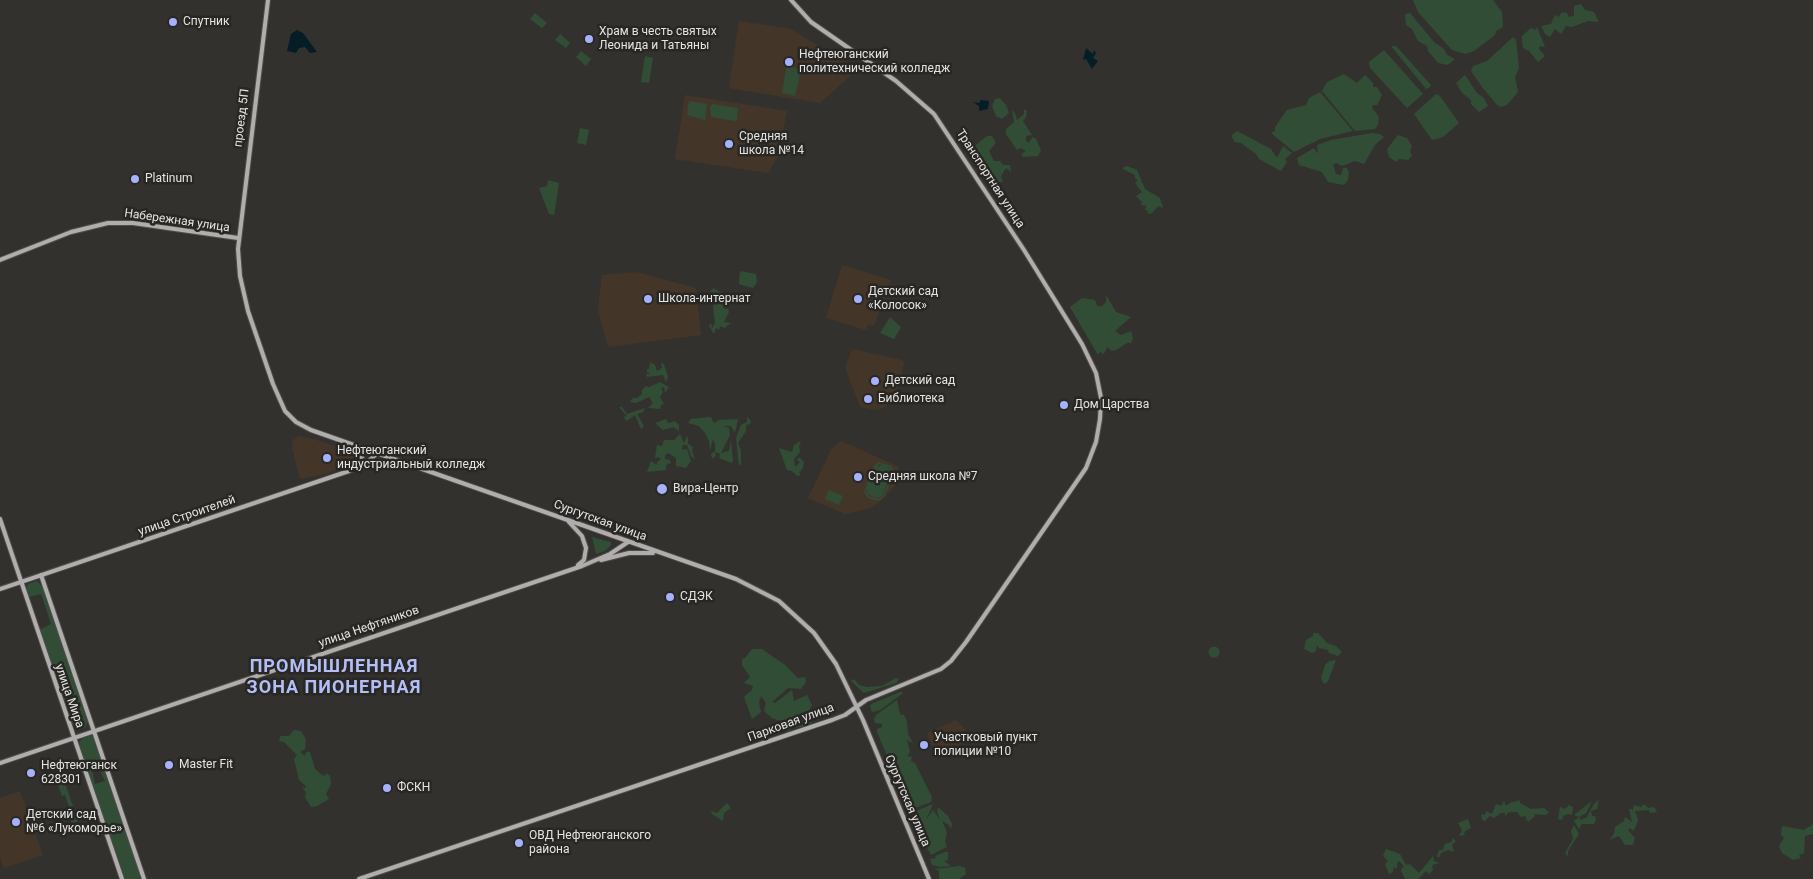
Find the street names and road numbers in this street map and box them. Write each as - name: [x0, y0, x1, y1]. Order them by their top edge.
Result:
- street label: проезд 5П: [231, 88, 253, 148]
- street label: Транспортная улица: [953, 127, 1027, 231]
- street label: Набережная улица: [123, 206, 231, 236]
- street label: улица Строителей: [136, 493, 238, 539]
- street label: Сургутская улица: [551, 497, 649, 545]
- street label: улица Нефтяников: [317, 603, 421, 651]
- street label: улица Мира: [51, 662, 87, 730]
- street label: Парковая улица: [746, 701, 836, 745]
- street label: Сургутская улица: [881, 753, 933, 849]

